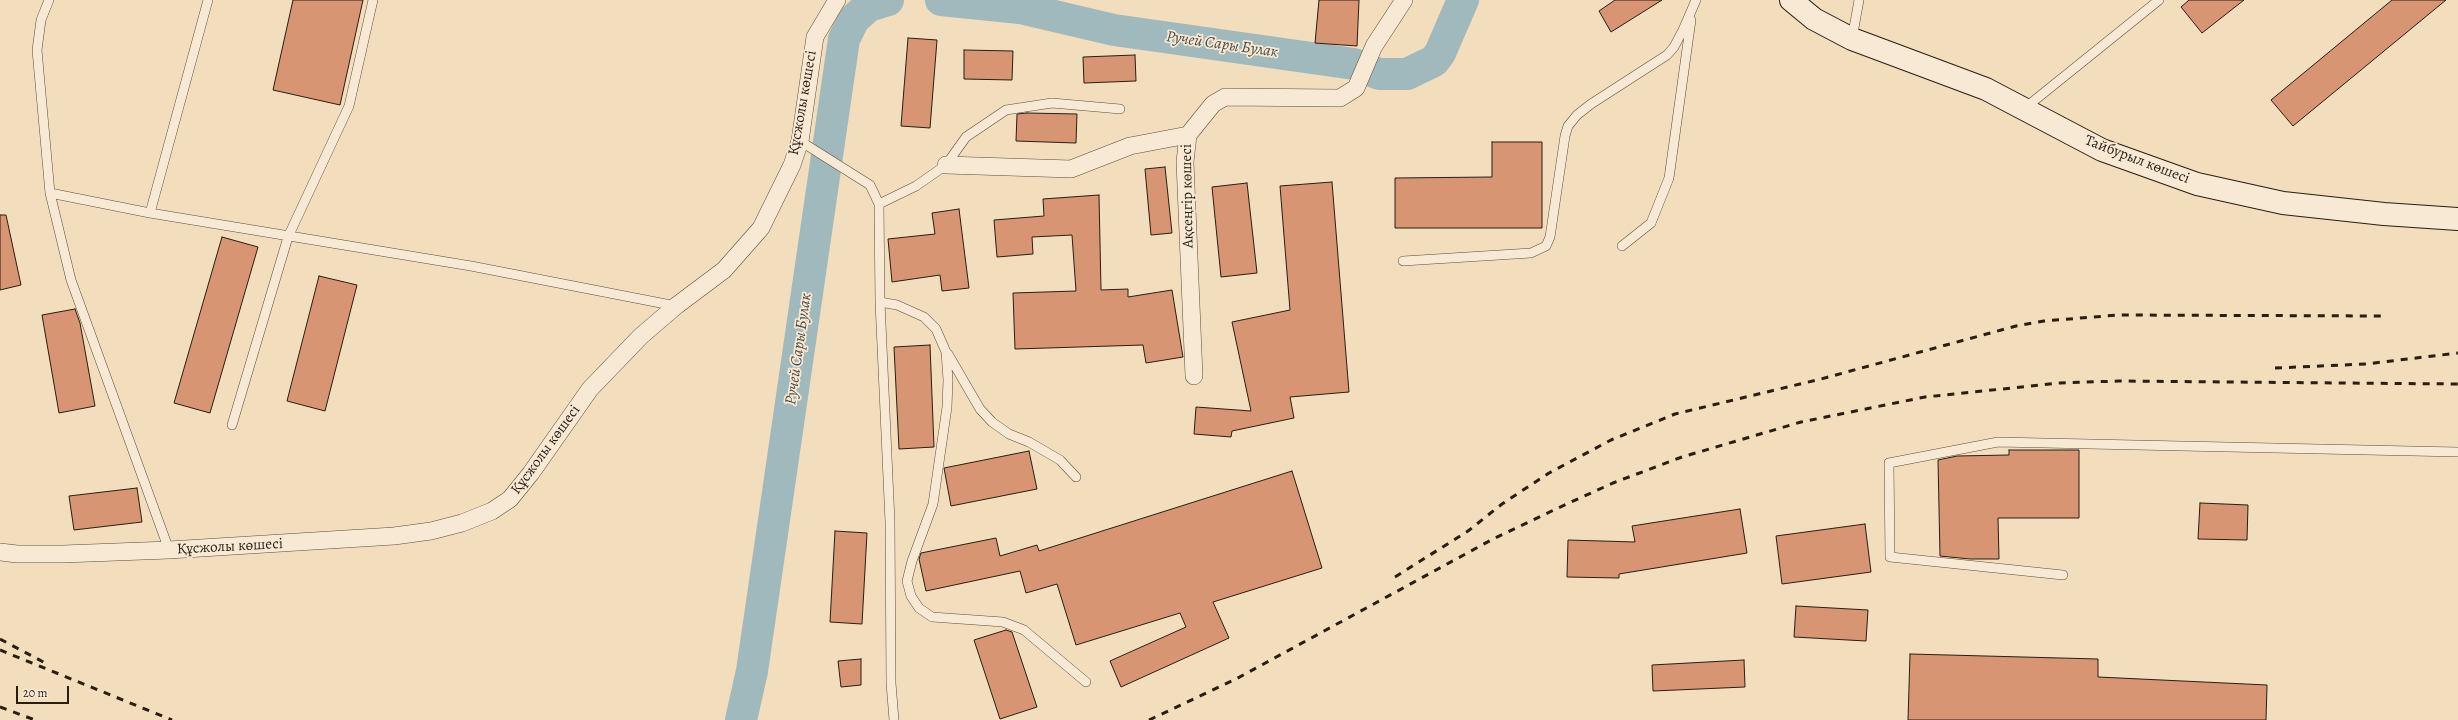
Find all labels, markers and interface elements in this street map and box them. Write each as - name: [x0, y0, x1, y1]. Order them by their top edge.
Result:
- water label: Ручей Сары Булак: [1165, 28, 1279, 62]
- street label: Құсжолы көшесі: [785, 49, 821, 157]
- street label: Тайбурыл көшесі: [2082, 132, 2192, 188]
- street label: Ақсеңгір көшесі: [1178, 144, 1198, 248]
- water label: Ручей Сары Булак: [782, 292, 816, 406]
- street label: Құсжолы көшесі: [508, 402, 584, 498]
- street label: Құсжолы көшесі: [177, 535, 283, 559]
- scale bar: [18, 678, 71, 704]
- text: 20 m: [23, 685, 47, 701]

